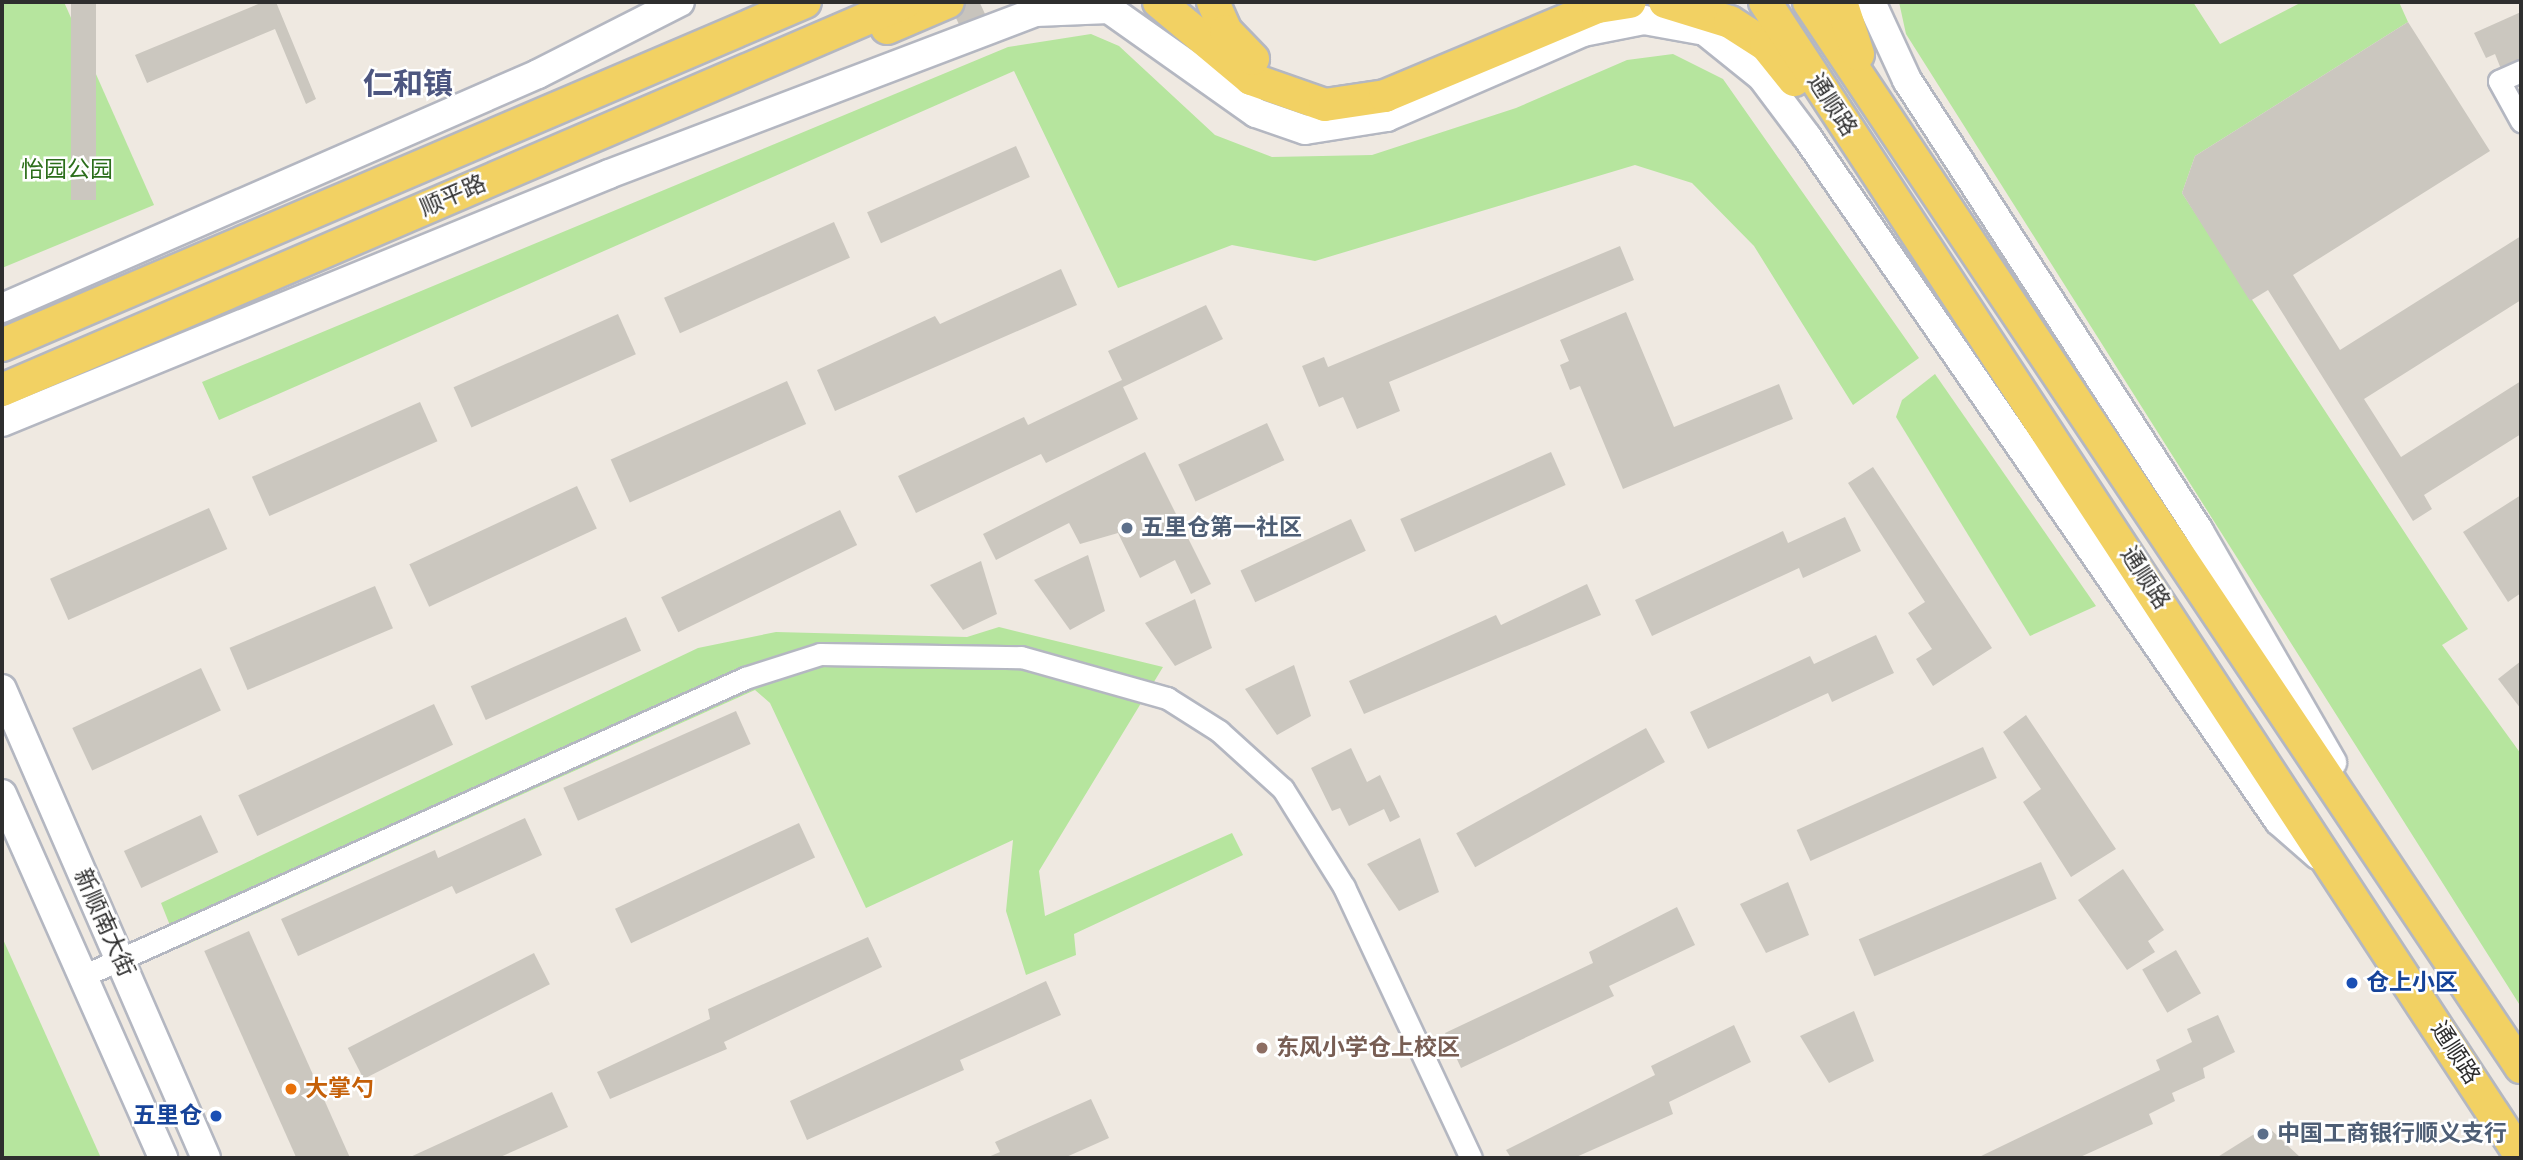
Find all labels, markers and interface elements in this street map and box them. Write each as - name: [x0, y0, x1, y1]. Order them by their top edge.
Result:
- district label: 仁和镇: [363, 67, 453, 103]
- street label: 通顺路: [1802, 69, 1862, 141]
- park label: 怡园公园: [21, 156, 113, 184]
- street label: 顺平路: [416, 170, 490, 222]
- place label: 五里仓第一社区: [1141, 514, 1302, 542]
- marker: 五里仓第一社区: [1119, 520, 1135, 536]
- street label: 通顺路: [2115, 542, 2175, 614]
- street label: 新顺南大街: [68, 865, 140, 981]
- place label: 仓上小区: [2366, 969, 2458, 997]
- marker: 仓上小区: [2344, 975, 2360, 991]
- street label: 通顺路: [2425, 1017, 2485, 1089]
- place label: 东风小学仓上校区: [1276, 1034, 1460, 1062]
- marker: 东风小学仓上校区: [1254, 1040, 1270, 1056]
- place label: 大掌勺: [305, 1075, 374, 1103]
- marker: 大掌勺: [283, 1081, 299, 1097]
- place label: 五里仓: [133, 1102, 202, 1130]
- marker: 五里仓: [208, 1108, 224, 1124]
- place label: 中国工商银行顺义支行: [2277, 1120, 2507, 1148]
- marker: 中国工商银行顺义支行: [2255, 1126, 2271, 1142]

